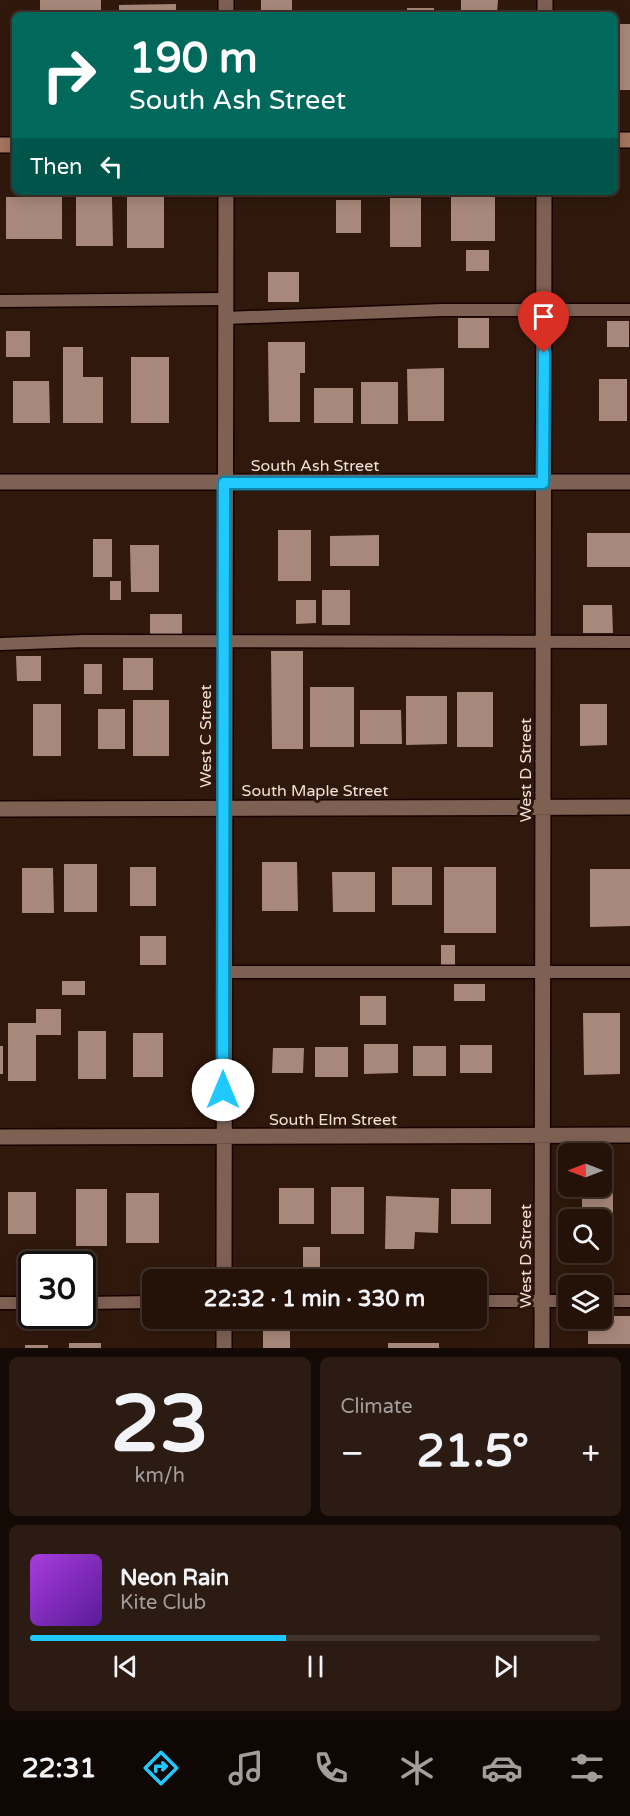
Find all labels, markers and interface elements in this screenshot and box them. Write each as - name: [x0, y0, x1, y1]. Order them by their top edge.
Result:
- text: 190 m: [129, 33, 258, 84]
- icon: right: [30, 36, 108, 114]
- text: South Ash Street: [129, 84, 346, 117]
- icon: left: [95, 150, 128, 183]
- text: Then: [30, 154, 83, 180]
- pin: [518, 291, 569, 353]
- icon: arrive: [527, 300, 560, 333]
- street label: South Ash Street: [251, 456, 379, 476]
- street label: West C Street: [196, 684, 216, 788]
- street label: West D Street: [516, 718, 536, 822]
- street label: South Maple Street: [242, 781, 388, 801]
- position arrow: [191, 1058, 255, 1122]
- street label: South Elm Street: [269, 1110, 397, 1130]
- north arrow: [558, 1143, 612, 1197]
- map controls: [558, 1143, 612, 1329]
- street label: West D Street: [516, 1204, 536, 1308]
- button: search: [558, 1209, 612, 1263]
- speed limit sign: 30: [18, 1251, 96, 1329]
- button: layers: [558, 1275, 612, 1329]
- text: 22:32 · 1 min · 330 m: [204, 1286, 425, 1312]
- text: 23: [111, 1378, 209, 1472]
- text: Climate: [341, 1395, 413, 1419]
- text: 21.5°: [416, 1425, 529, 1479]
- text: −: [341, 1434, 364, 1473]
- text: +: [581, 1434, 600, 1473]
- text: km/h: [135, 1464, 185, 1488]
- text: Neon Rain: [120, 1565, 229, 1591]
- text: Kite Club: [120, 1591, 206, 1615]
- icon: previous: [109, 1650, 142, 1683]
- icon: pause: [299, 1650, 332, 1683]
- icon: next: [489, 1650, 522, 1683]
- icon: directions: [140, 1747, 182, 1789]
- icon: music: [225, 1747, 267, 1789]
- icon: phone: [310, 1747, 352, 1789]
- icon: climate: [396, 1747, 438, 1789]
- icon: car: [481, 1747, 523, 1789]
- icon: filters: [566, 1747, 608, 1789]
- text: 22:31: [22, 1752, 97, 1785]

